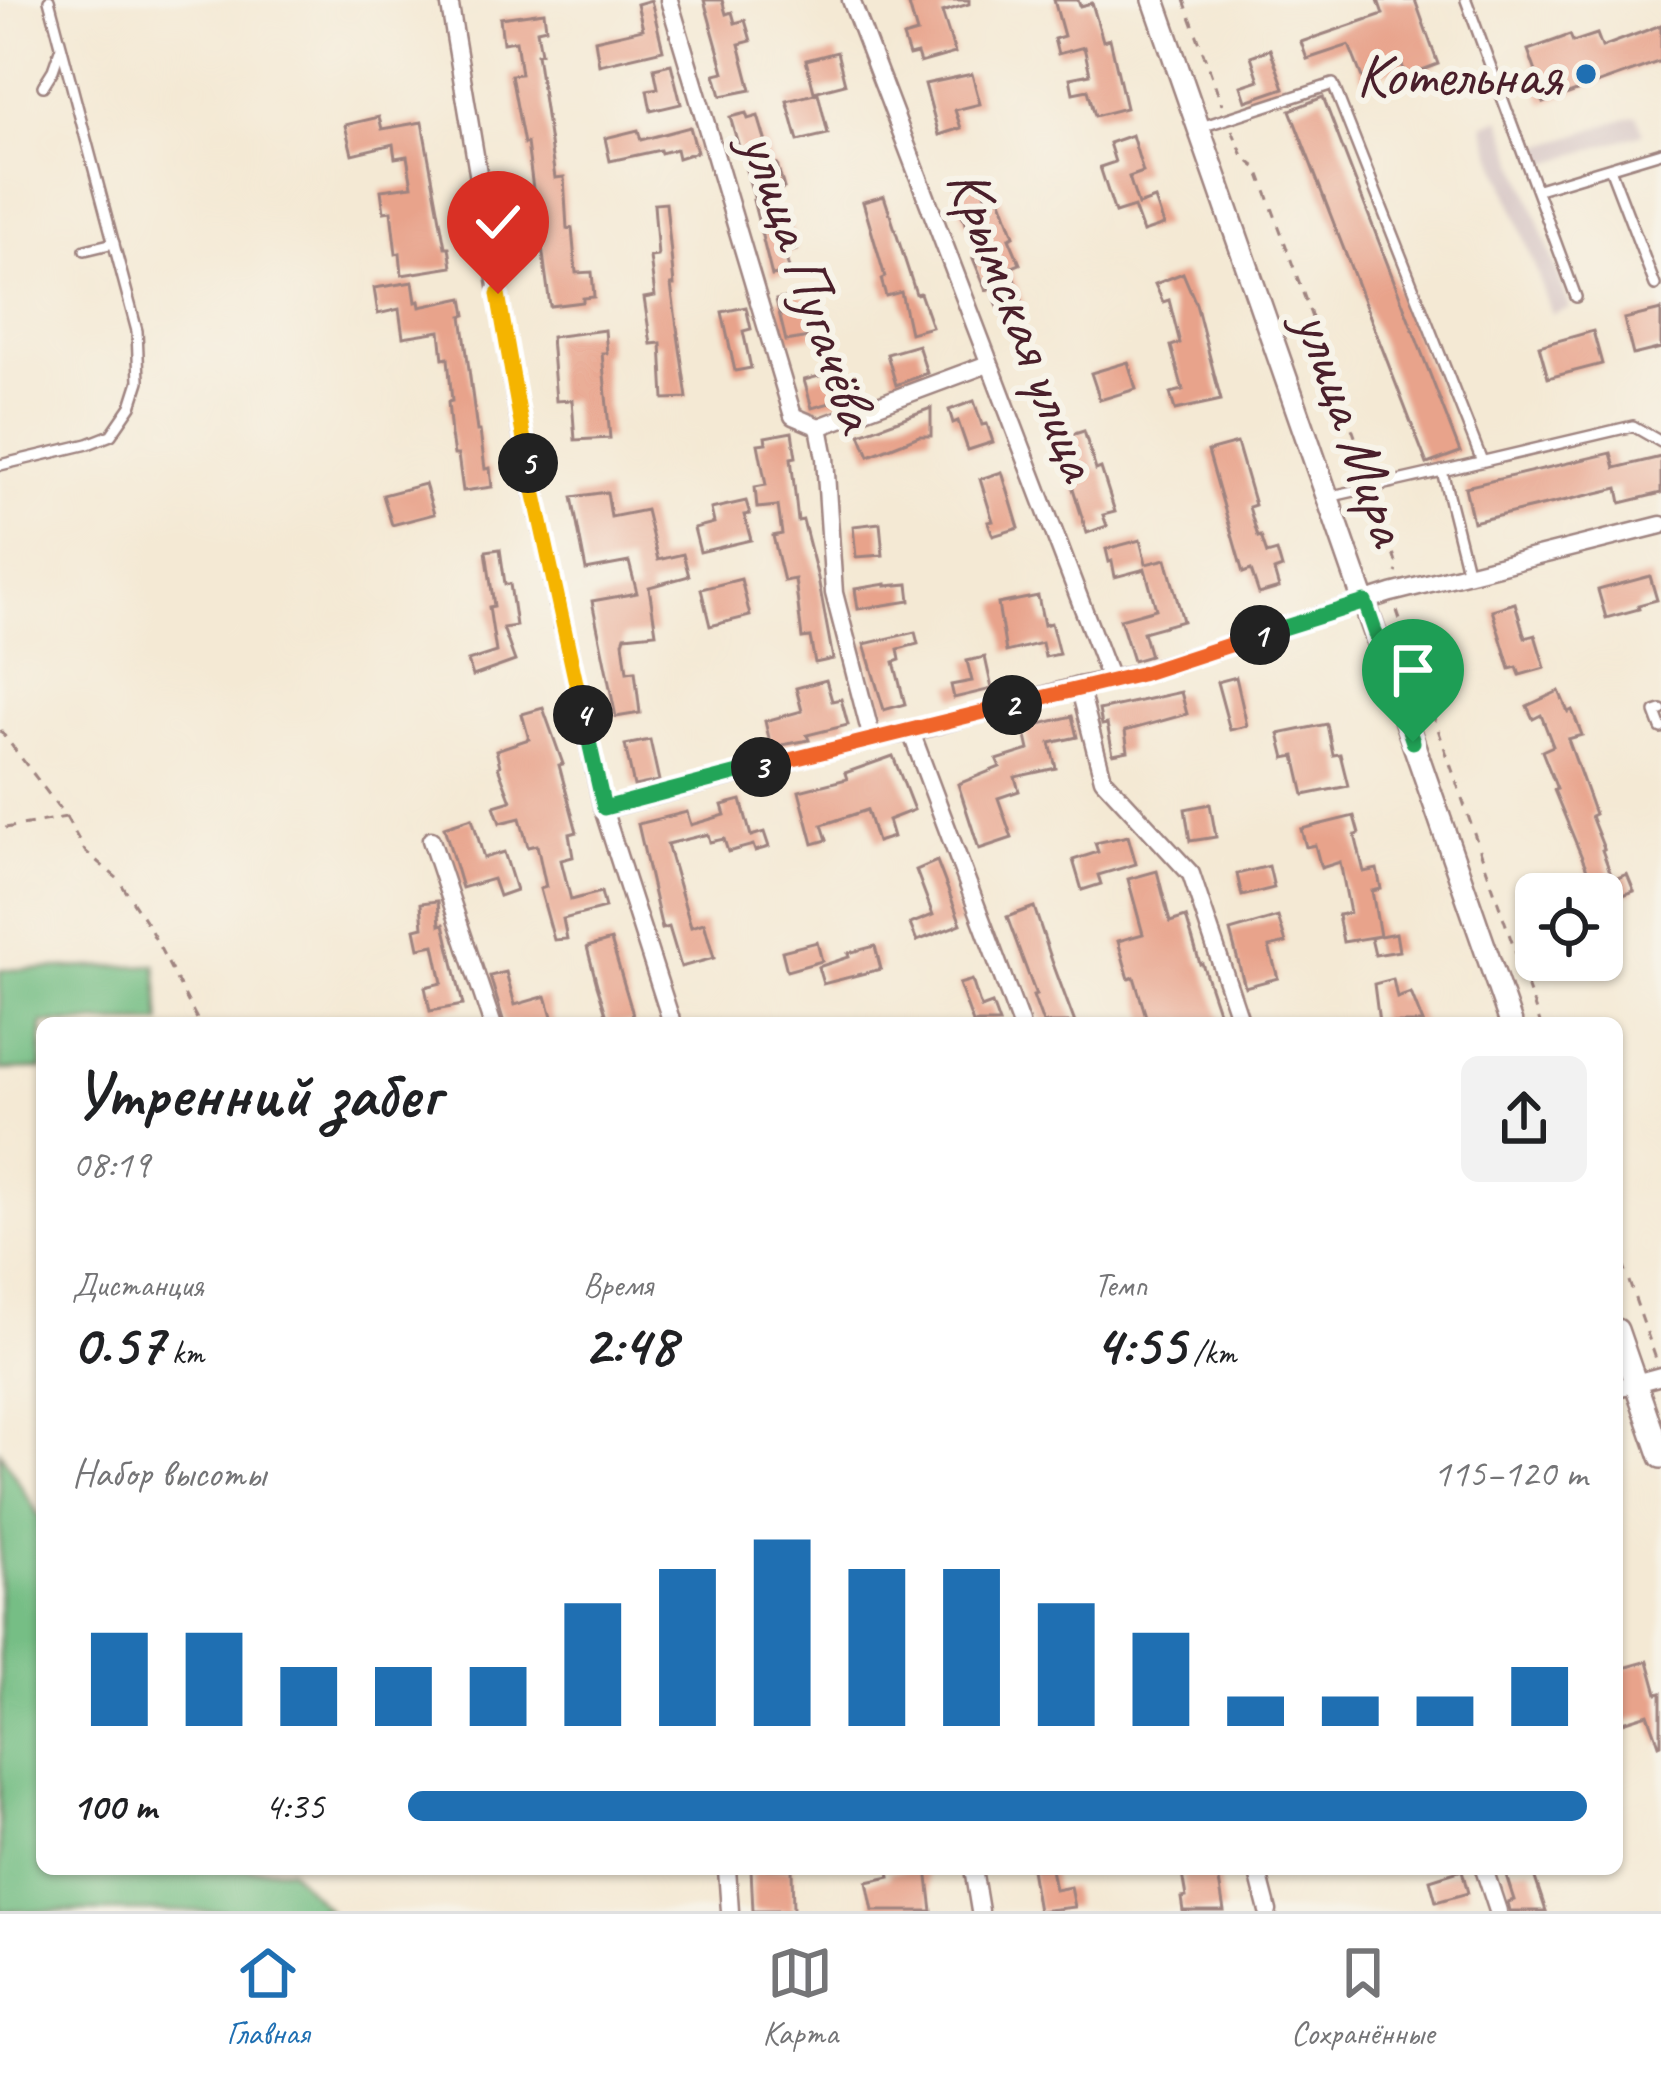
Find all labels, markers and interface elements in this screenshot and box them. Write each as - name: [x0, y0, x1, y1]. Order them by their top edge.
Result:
- place label: Котельная: [1357, 37, 1564, 113]
- marker: Котельная: [1573, 61, 1599, 87]
- street label: улица Пугачёва: [723, 120, 898, 444]
- street label: Крымская улица: [930, 157, 1120, 493]
- pin: [447, 171, 549, 294]
- icon: check: [465, 189, 531, 255]
- street label: улица Мира: [1277, 298, 1430, 558]
- pin: 5: [498, 433, 558, 493]
- text: 5: [521, 442, 535, 484]
- pin: 1: [1230, 605, 1290, 665]
- text: 1: [1253, 614, 1267, 656]
- pin: [1362, 619, 1464, 742]
- icon: arrive: [1380, 637, 1446, 703]
- pin: 2: [982, 675, 1042, 735]
- text: 2: [1005, 684, 1019, 726]
- pin: 4: [553, 685, 613, 745]
- text: 4: [576, 694, 590, 736]
- pin: 3: [731, 737, 791, 797]
- text: 3: [754, 746, 768, 788]
- map controls: [1515, 873, 1623, 981]
- button: locate: [1515, 873, 1623, 981]
- text: Утренний забег: [72, 1053, 440, 1136]
- button: share: [1461, 1056, 1587, 1182]
- text: 08:19: [72, 1140, 150, 1189]
- text: Дистанция: [72, 1264, 204, 1306]
- text: Время: [583, 1264, 653, 1306]
- text: Темп: [1094, 1264, 1147, 1306]
- text: 0.57: [72, 1306, 164, 1382]
- text: 2:48: [583, 1306, 676, 1382]
- text: 4:55: [1094, 1306, 1185, 1382]
- text: km: [164, 1332, 204, 1374]
- text: /km: [1185, 1332, 1236, 1374]
- text: Набор высоты: [72, 1449, 266, 1498]
- text: 115–120 m: [1433, 1449, 1587, 1498]
- text: 100 m: [72, 1782, 156, 1831]
- text: 4:35: [264, 1782, 324, 1831]
- tab: Главная: [227, 1940, 309, 2054]
- tab: Карта: [762, 1940, 838, 2054]
- tab: Сохранённые: [1291, 1940, 1434, 2054]

